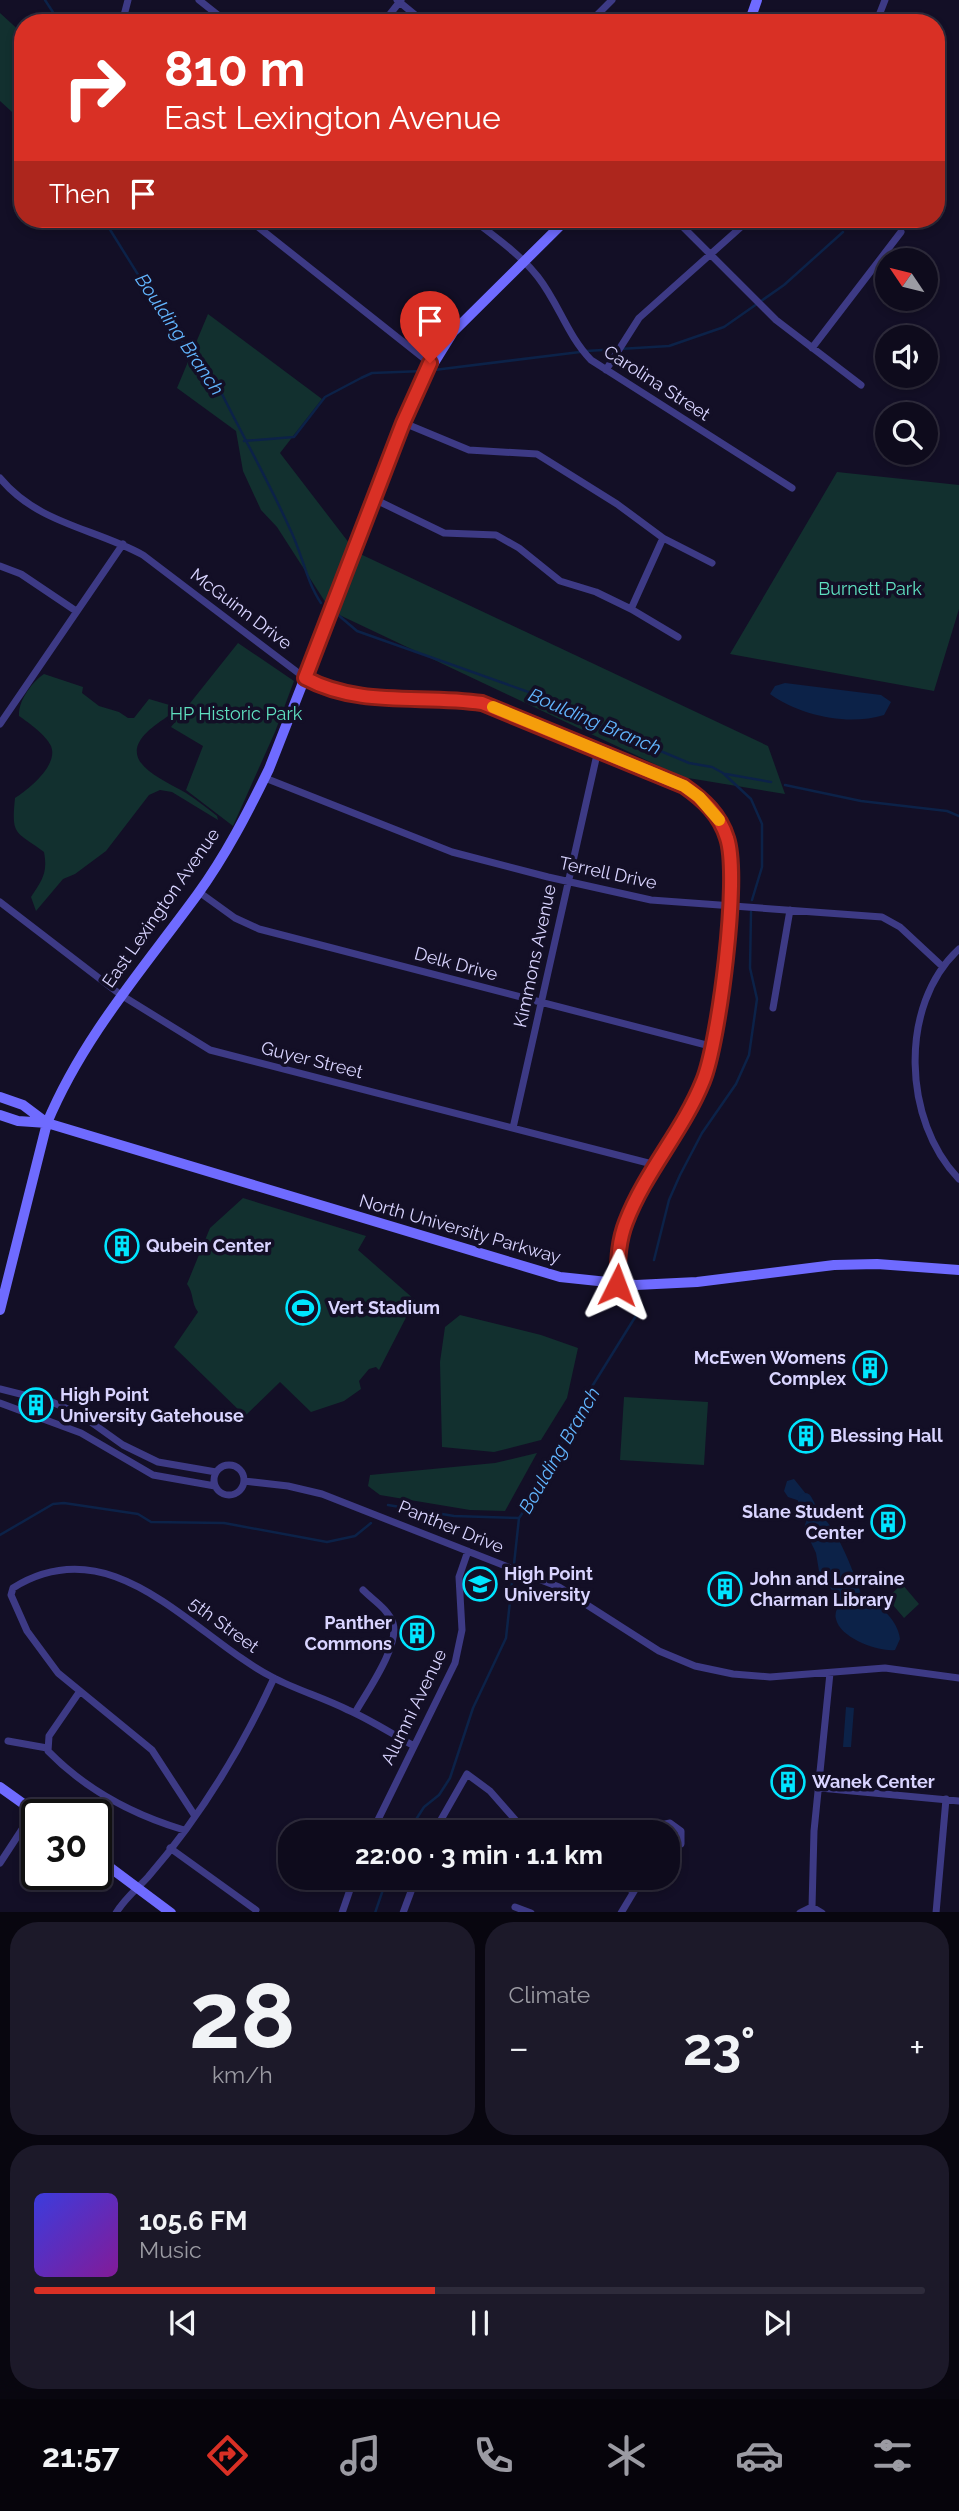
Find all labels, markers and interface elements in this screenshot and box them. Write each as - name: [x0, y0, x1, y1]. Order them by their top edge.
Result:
- text: 810 m: [164, 40, 305, 97]
- icon: right: [49, 42, 140, 133]
- text: East Lexington Avenue: [164, 99, 501, 136]
- icon: arrive: [124, 175, 162, 213]
- text: Then: [49, 179, 110, 209]
- north arrow: [875, 248, 938, 312]
- map controls: [875, 248, 938, 465]
- water label: Boulding Branch: [131, 269, 229, 399]
- pin: [400, 291, 460, 363]
- icon: arrive: [411, 302, 449, 340]
- button: sound: [875, 325, 938, 388]
- street label: Carolina Street: [600, 340, 714, 425]
- button: search: [875, 402, 938, 465]
- street label: McGuinn Drive: [186, 564, 296, 654]
- park label: Burnett Park: [818, 578, 922, 599]
- water label: Boulding Branch: [525, 683, 665, 759]
- park label: HP Historic Park: [170, 703, 303, 724]
- street label: East Lexington Avenue: [98, 824, 224, 991]
- street label: Terrell Drive: [557, 852, 659, 893]
- street label: Kimmons Avenue: [509, 882, 560, 1029]
- street label: Delk Drive: [412, 942, 501, 985]
- street label: Guyer Street: [259, 1037, 365, 1082]
- street label: North University Parkway: [357, 1190, 564, 1267]
- building icon: Qubein Center: [103, 1227, 141, 1265]
- place label: Qubein Center: [146, 1235, 271, 1256]
- position arrow: [580, 1248, 654, 1322]
- sports icon: Vert Stadium: [284, 1289, 322, 1327]
- place label: Vert Stadium: [328, 1297, 440, 1318]
- place label: McEwen Womens Complex: [694, 1347, 846, 1389]
- building icon: McEwen Womens Complex: [851, 1349, 889, 1387]
- water label: Boulding Branch: [514, 1383, 604, 1517]
- place label: High Point University Gatehouse: [60, 1384, 244, 1426]
- building icon: High Point University Gatehouse: [17, 1386, 55, 1424]
- building icon: Blessing Hall: [787, 1417, 825, 1455]
- place label: Blessing Hall: [830, 1425, 943, 1446]
- street label: Panther Drive: [395, 1496, 507, 1557]
- place label: Slane Student Center: [742, 1501, 864, 1543]
- building icon: Slane Student Center: [869, 1503, 907, 1541]
- place label: High Point University: [504, 1563, 593, 1605]
- school or university icon: High Point University: [461, 1565, 499, 1603]
- place label: John and Lorraine Charman Library: [750, 1568, 905, 1610]
- building icon: John and Lorraine Charman Library: [706, 1570, 744, 1608]
- street label: 5th Street: [185, 1592, 263, 1657]
- place label: Panther Commons: [305, 1612, 392, 1654]
- building icon: Panther Commons: [398, 1614, 436, 1652]
- street label: Alumni Avenue: [377, 1645, 451, 1768]
- building icon: Wanek Center: [769, 1763, 807, 1801]
- place label: Wanek Center: [812, 1771, 935, 1792]
- speed limit sign: 30: [21, 1799, 112, 1890]
- text: 22:00 · 3 min · 1.1 km: [355, 1840, 603, 1870]
- text: 28: [189, 1962, 295, 2069]
- text: Climate: [509, 1981, 590, 2008]
- text: 23°: [683, 2016, 755, 2077]
- text: −: [509, 2025, 529, 2070]
- text: +: [909, 2025, 925, 2070]
- text: km/h: [212, 2061, 273, 2088]
- text: 105.6 FM: [139, 2206, 248, 2236]
- text: Music: [139, 2236, 202, 2263]
- icon: previous: [164, 2304, 202, 2342]
- icon: pause: [461, 2304, 499, 2342]
- icon: next: [758, 2304, 796, 2342]
- icon: directions: [203, 2431, 252, 2480]
- icon: music: [336, 2431, 385, 2480]
- icon: phone: [469, 2431, 518, 2480]
- icon: climate: [602, 2431, 651, 2480]
- icon: car: [735, 2431, 784, 2480]
- icon: filters: [868, 2431, 917, 2480]
- text: 21:57: [42, 2437, 119, 2474]

